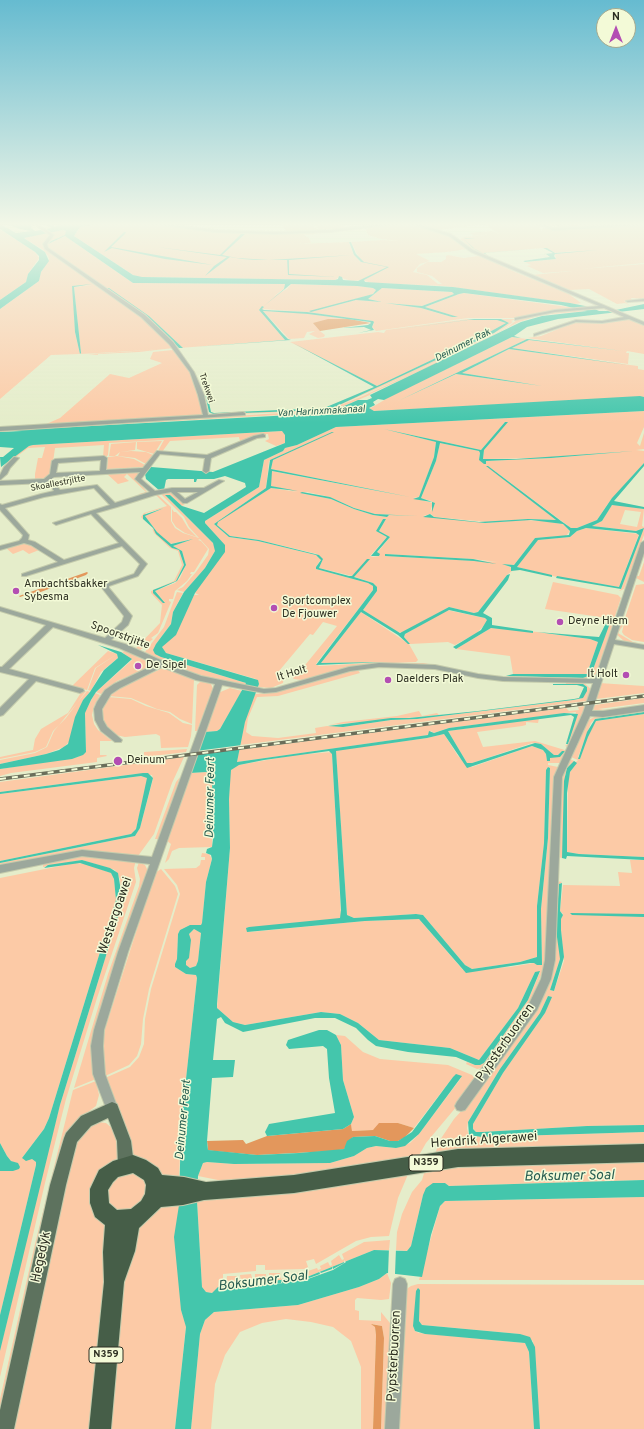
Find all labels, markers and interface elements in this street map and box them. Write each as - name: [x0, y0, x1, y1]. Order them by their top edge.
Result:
- north arrow: [596, 8, 636, 48]
- text: N: [612, 10, 620, 24]
- water label: Deinumer Rak: [433, 327, 493, 365]
- street label: Trekwei: [196, 372, 216, 404]
- water label: Van Harinxmakanaal: [277, 404, 365, 420]
- street label: Skoallestrjitte: [30, 473, 86, 495]
- place label: Ambachtsbakker Sybesma: [24, 578, 108, 604]
- marker: Ambachtsbakker Sybesma: [11, 586, 21, 596]
- place label: Sportcomplex De Fjouwer: [282, 595, 351, 621]
- marker: Sportcomplex De Fjouwer: [269, 603, 279, 613]
- place label: Deyne Hiem: [568, 615, 628, 629]
- marker: Deyne Hiem: [555, 617, 565, 627]
- street label: Spoorstrjitte: [89, 619, 151, 653]
- place label: De Sipel: [146, 659, 186, 673]
- marker: De Sipel: [133, 661, 143, 671]
- street label: It Holt: [275, 663, 309, 685]
- place label: It Holt: [587, 668, 618, 682]
- marker: It Holt: [621, 670, 631, 680]
- place label: Daelders Plak: [396, 673, 464, 687]
- marker: Daelders Plak: [383, 675, 393, 685]
- place label: Deinum: [127, 754, 165, 768]
- marker: Deinum: [112, 755, 124, 767]
- water label: Deinumer Feart: [203, 758, 219, 838]
- street label: Westergoawei: [95, 875, 137, 957]
- street label: Pypsterbuorren: [473, 1001, 539, 1085]
- water label: Deinumer Feart: [173, 1079, 195, 1161]
- street label: Hendrik Algerawei: [430, 1129, 538, 1153]
- road number: N359: [409, 1155, 443, 1171]
- water label: Boksumer Soal: [524, 1168, 614, 1186]
- street label: Hegedyk: [29, 1230, 55, 1284]
- water label: Boksumer Soal: [217, 1268, 309, 1296]
- street label: Pypsterbuorren: [385, 1310, 405, 1402]
- road number: N359: [89, 1347, 123, 1363]

